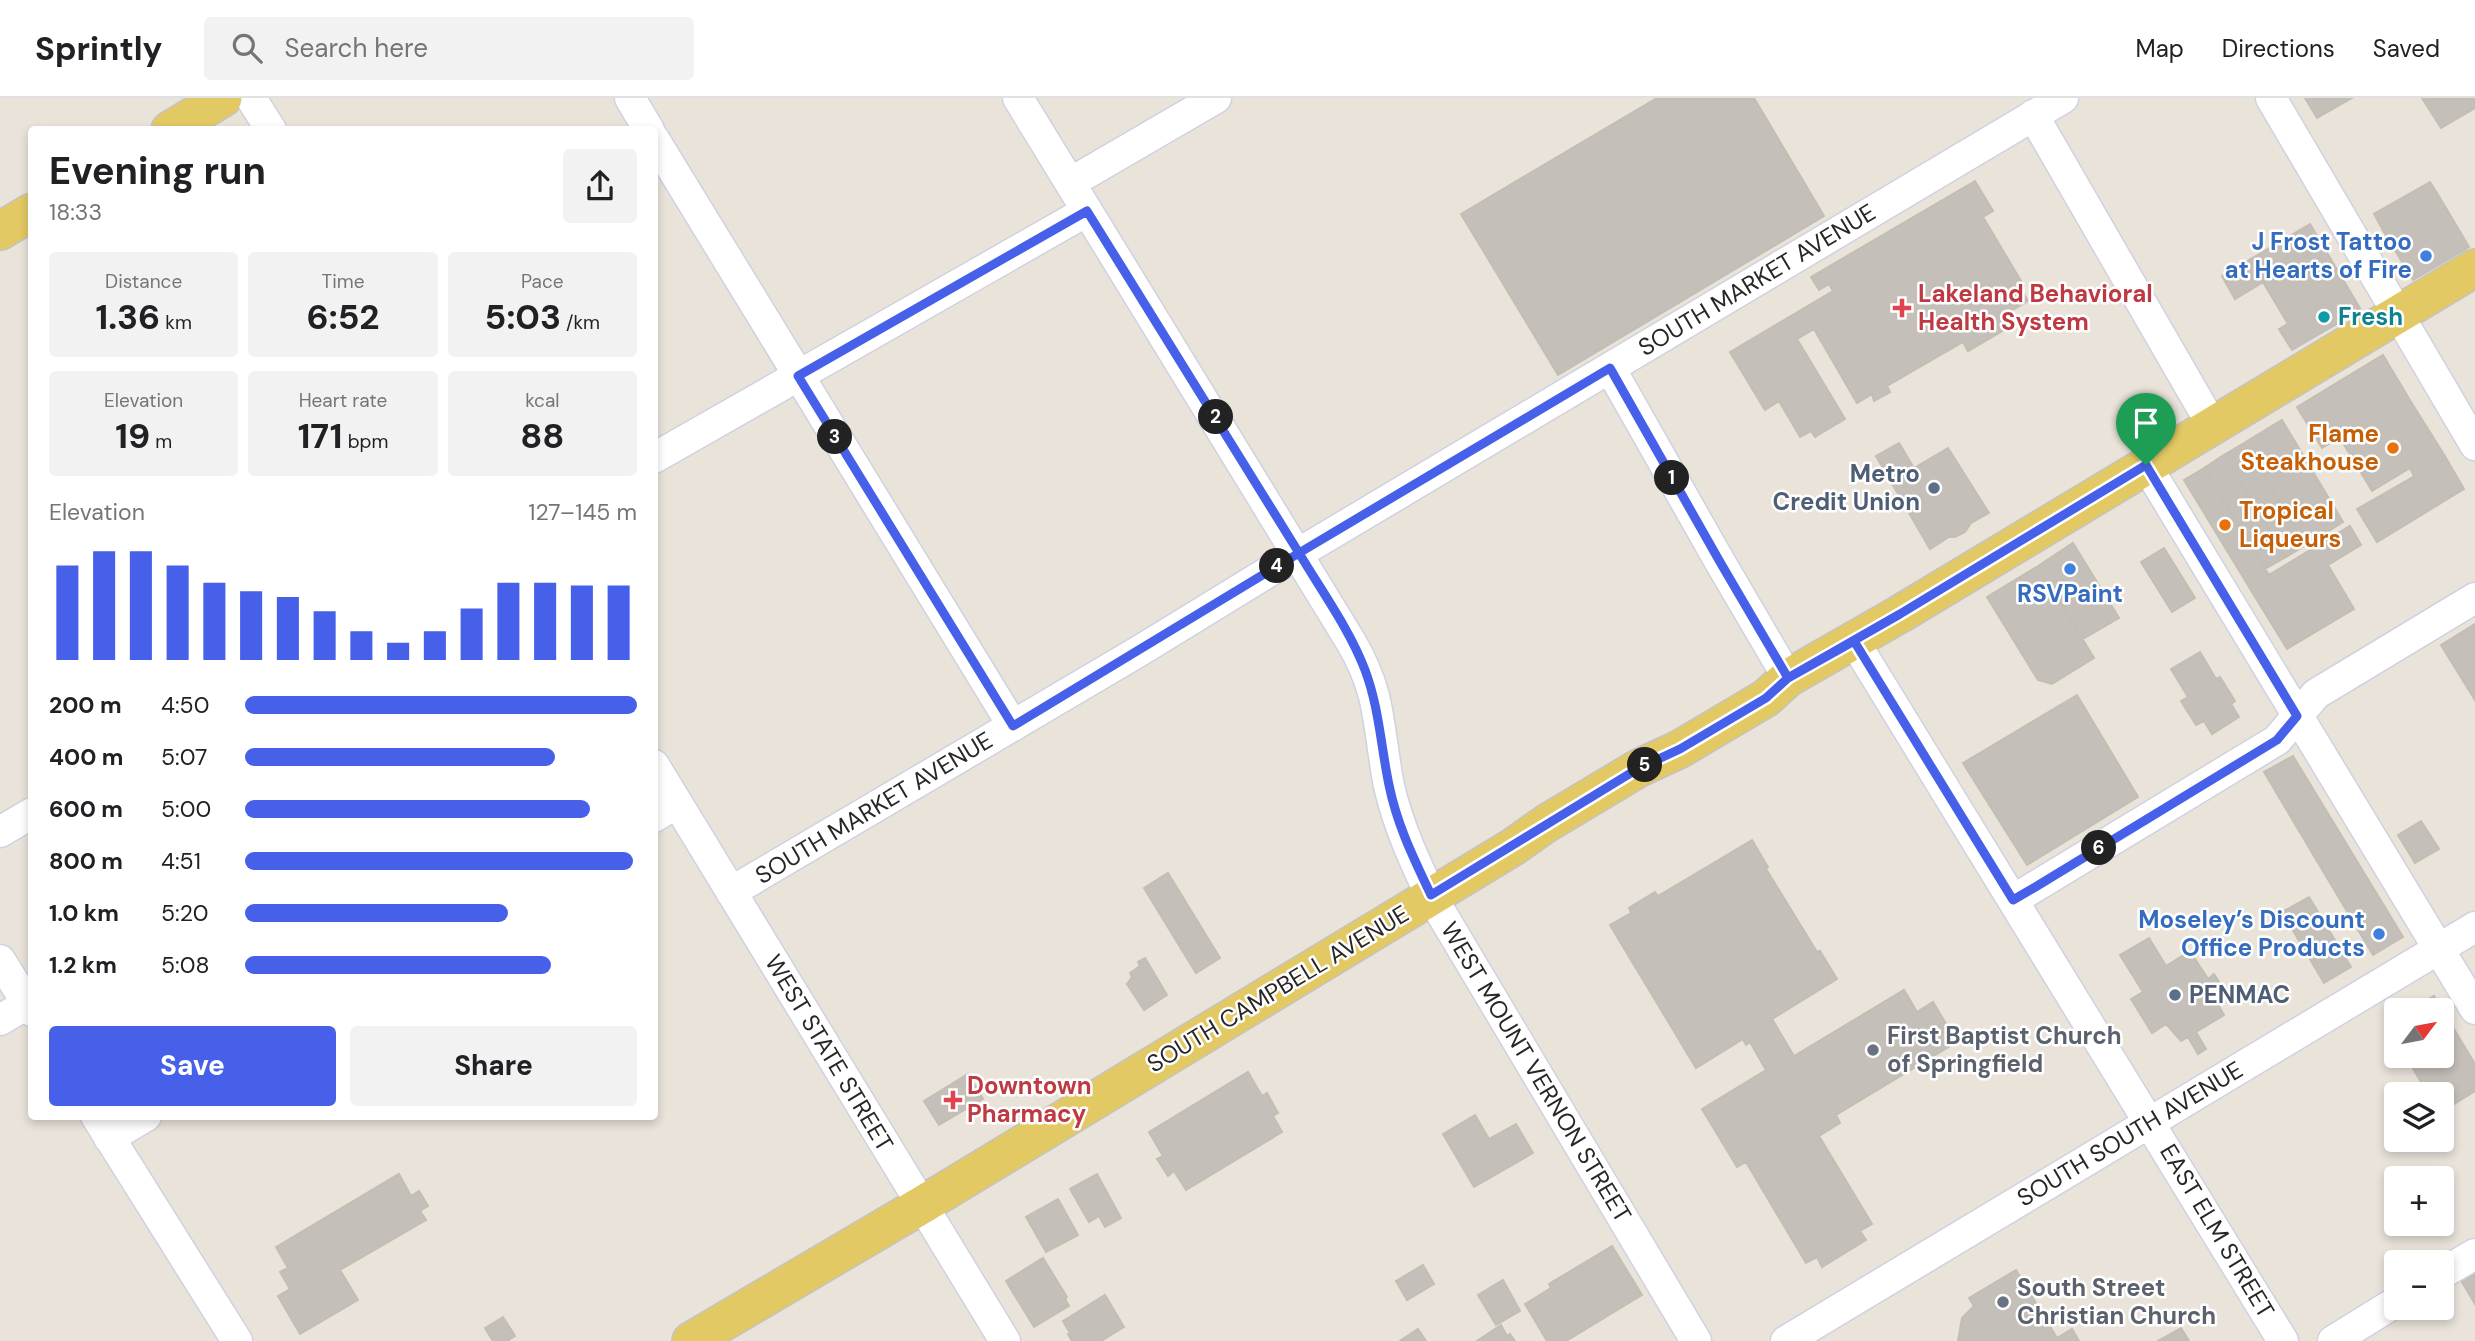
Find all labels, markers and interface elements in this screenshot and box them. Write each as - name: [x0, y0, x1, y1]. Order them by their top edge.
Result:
- search box: [204, 17, 694, 80]
- text: Sprintly: [35, 27, 162, 70]
- icon: search: [228, 29, 266, 67]
- text: Search here: [284, 31, 428, 65]
- text: Map: [2136, 33, 2184, 64]
- text: Directions: [2222, 33, 2335, 64]
- text: Saved: [2373, 33, 2440, 64]
- text: Evening run: [49, 146, 266, 196]
- button: share: [563, 149, 637, 223]
- street label: SOUTH MARKET AVENUE: [1632, 196, 1881, 363]
- text: 18:33: [49, 197, 102, 227]
- place label: J Frost Tattoo at Hearts of Fire: [2225, 226, 2412, 285]
- marker: J Frost Tattoo at Hearts of Fire: [2418, 248, 2434, 264]
- text: Distance: [105, 269, 182, 294]
- text: Time: [322, 269, 364, 294]
- text: Pace: [521, 269, 564, 294]
- place label: Lakeland Behavioral Health System: [1918, 278, 2153, 337]
- text: 1.36: [95, 294, 160, 340]
- text: 6:52: [307, 294, 379, 340]
- text: 5:03: [485, 294, 561, 340]
- marker: Lakeland Behavioral Health System: [1892, 298, 1912, 318]
- place label: Fresh: [2338, 301, 2403, 332]
- marker: Fresh: [2316, 309, 2332, 325]
- text: km: [160, 310, 192, 335]
- text: /km: [561, 310, 600, 335]
- text: Elevation: [104, 388, 183, 413]
- text: Heart rate: [299, 388, 387, 413]
- text: kcal: [525, 388, 559, 413]
- pin: [2116, 393, 2176, 465]
- pin: 2: [1198, 400, 1234, 434]
- text: 2: [1210, 404, 1221, 429]
- icon: arrive: [2127, 404, 2165, 442]
- text: 19: [115, 413, 150, 459]
- text: 171: [298, 413, 343, 459]
- text: 88: [520, 413, 564, 459]
- place label: Flame Steakhouse: [2241, 418, 2379, 477]
- pin: 3: [818, 420, 852, 454]
- text: 3: [829, 424, 840, 449]
- text: m: [150, 429, 172, 454]
- text: bpm: [343, 429, 388, 454]
- marker: Flame Steakhouse: [2385, 440, 2401, 456]
- place label: Metro Credit Union: [1773, 458, 1920, 517]
- pin: 1: [1654, 460, 1690, 496]
- text: 1: [1668, 465, 1675, 490]
- marker: Metro Credit Union: [1926, 480, 1942, 496]
- place label: Tropical Liqueurs: [2239, 495, 2341, 554]
- text: Elevation: [49, 497, 145, 527]
- text: 127–145 m: [528, 497, 637, 527]
- marker: Tropical Liqueurs: [2217, 517, 2233, 533]
- pin: 4: [1260, 548, 1294, 584]
- text: 4: [1270, 553, 1283, 578]
- marker: RSVPaint: [2062, 561, 2078, 577]
- place label: RSVPaint: [2017, 578, 2123, 609]
- text: 200 m: [49, 690, 122, 720]
- text: 4:50: [161, 690, 209, 720]
- street label: SOUTH MARKET AVENUE: [749, 724, 998, 891]
- text: 400 m: [49, 742, 123, 772]
- text: 5:07: [161, 742, 207, 772]
- pin: 5: [1628, 748, 1662, 782]
- text: 5: [1639, 752, 1650, 777]
- text: 600 m: [49, 794, 123, 824]
- text: 5:00: [161, 794, 211, 824]
- pin: 6: [2082, 830, 2116, 866]
- text: 6: [2092, 835, 2105, 860]
- text: 800 m: [49, 846, 123, 876]
- text: 4:51: [161, 846, 201, 876]
- text: 1.0 km: [49, 898, 119, 928]
- text: 5:20: [161, 898, 208, 928]
- street label: SOUTH CAMPBELL AVENUE: [1141, 898, 1414, 1079]
- place label: Moseley’s Discount Office Products: [2138, 904, 2365, 963]
- street label: WEST MOUNT VERNON STREET: [1434, 916, 1639, 1228]
- marker: Moseley’s Discount Office Products: [2371, 926, 2387, 942]
- street label: WEST STATE STREET: [758, 949, 901, 1157]
- text: 1.2 km: [49, 950, 117, 980]
- text: 5:08: [161, 950, 209, 980]
- place label: PENMAC: [2189, 979, 2290, 1010]
- marker: PENMAC: [2167, 987, 2183, 1003]
- north arrow: [2384, 998, 2454, 1068]
- map controls: [2384, 998, 2454, 1320]
- place label: First Baptist Church of Springfield: [1887, 1020, 2122, 1079]
- button: Save: [49, 1026, 336, 1106]
- button: Share: [350, 1026, 637, 1106]
- marker: First Baptist Church of Springfield: [1865, 1042, 1881, 1058]
- street label: SOUTH SOUTH AVENUE: [2011, 1054, 2248, 1213]
- place label: Downtown Pharmacy: [967, 1070, 1091, 1129]
- button: layers: [2384, 1082, 2454, 1152]
- marker: Downtown Pharmacy: [945, 1092, 961, 1108]
- street label: EAST ELM STREET: [2153, 1138, 2282, 1323]
- button: +: [2384, 1166, 2454, 1236]
- button: −: [2384, 1250, 2454, 1320]
- place label: South Street Christian Church: [2017, 1272, 2216, 1331]
- marker: South Street Christian Church: [1995, 1294, 2011, 1310]

